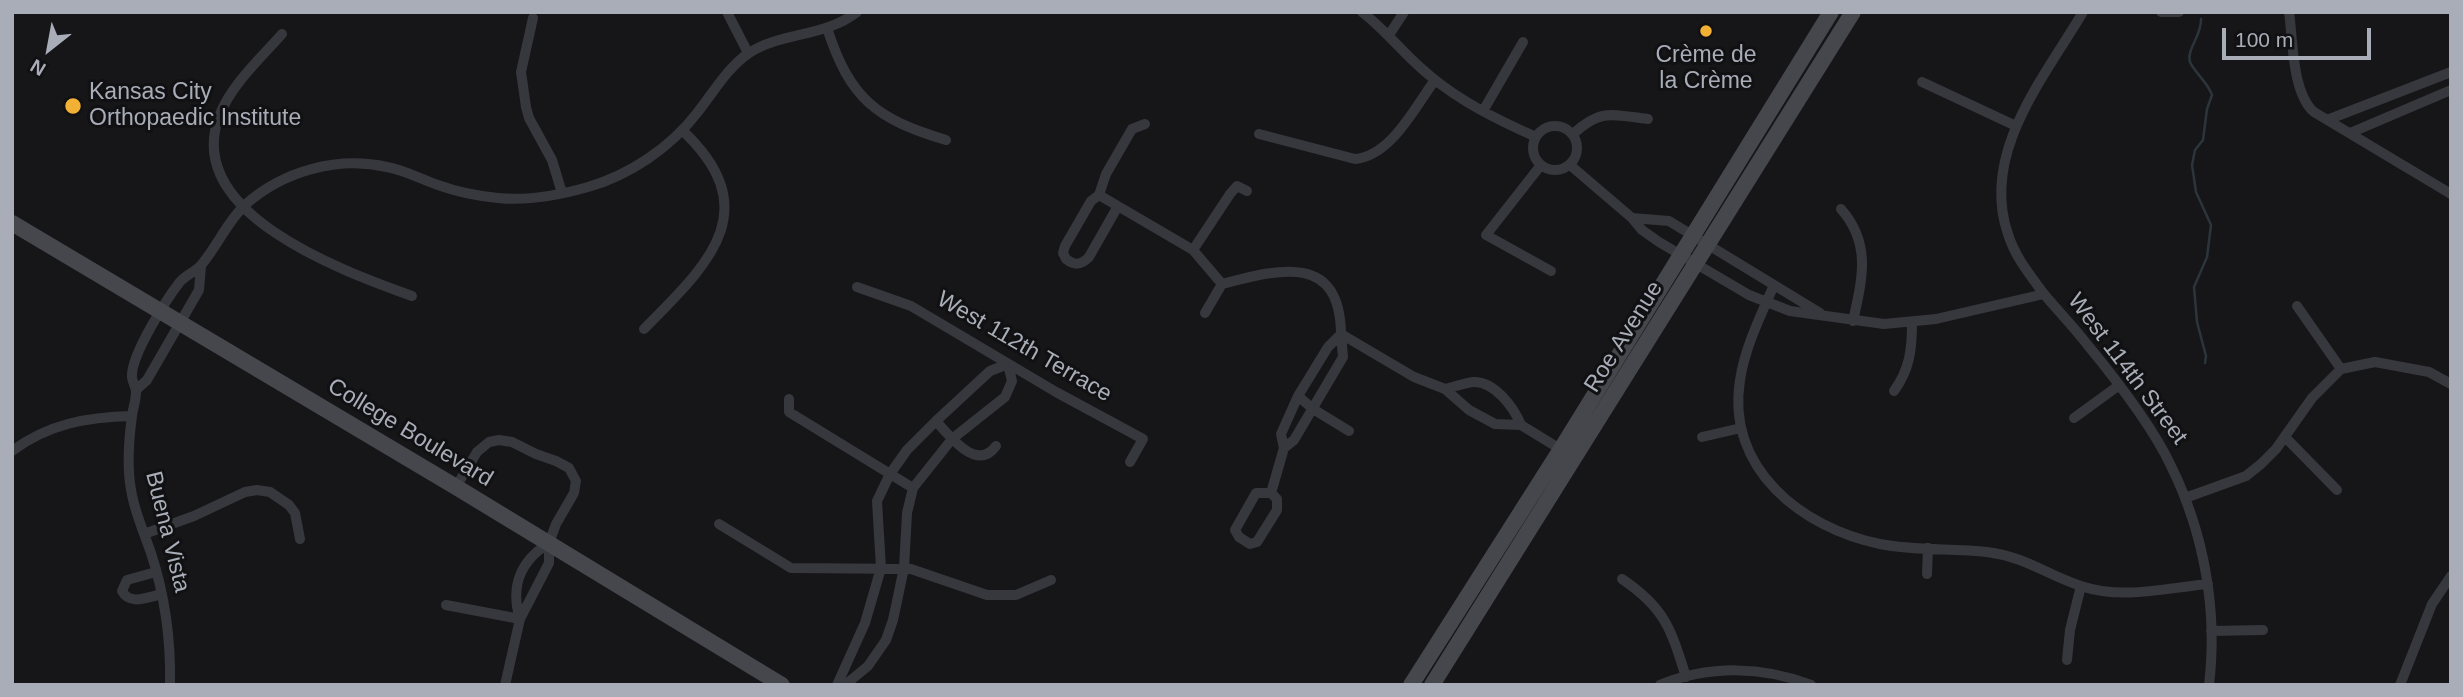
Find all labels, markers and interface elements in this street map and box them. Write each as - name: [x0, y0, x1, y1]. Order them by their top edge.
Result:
- north arrow: [14, 14, 84, 84]
- scale bar: [2225, 14, 2374, 58]
- marker: Crème de la Crème: [1698, 23, 1714, 39]
- text: 100 m: [2235, 28, 2293, 51]
- place label: Crème de la Crème: [1656, 42, 1756, 96]
- text: N: [27, 55, 49, 80]
- place label: Kansas City Orthopaedic Institute: [89, 79, 301, 133]
- marker: Kansas City Orthopaedic Institute: [63, 96, 83, 116]
- street label: Roe Avenue: [1579, 276, 1669, 398]
- street label: West 112th Terrace: [932, 286, 1116, 408]
- street label: West 114th Street: [2061, 288, 2193, 450]
- street label: College Boulevard: [322, 373, 498, 493]
- street label: Buena Vista: [139, 469, 195, 595]

